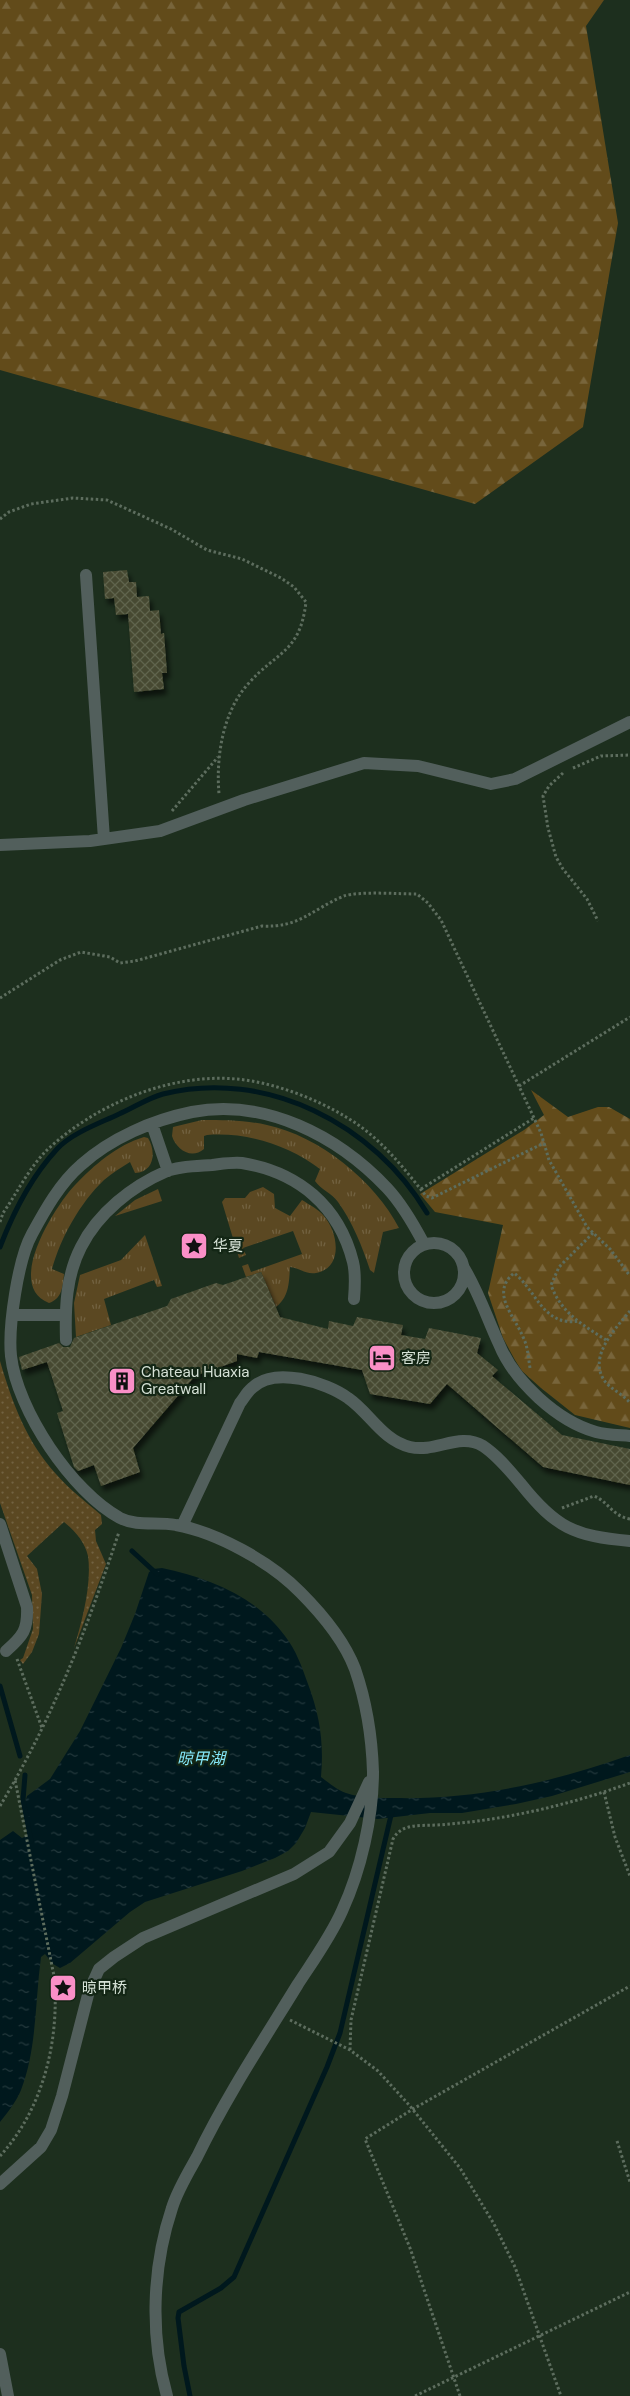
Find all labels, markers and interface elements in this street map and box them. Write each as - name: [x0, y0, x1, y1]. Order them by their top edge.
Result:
- place icon: 华夏: [179, 1231, 209, 1261]
- place label: 华夏: [213, 1236, 243, 1256]
- hotel icon: 客房: [367, 1343, 397, 1373]
- place label: 客房: [401, 1348, 431, 1368]
- place label: Chateau Huaxia Greatwall: [141, 1362, 249, 1399]
- building icon: Chateau Huaxia Greatwall: [107, 1366, 137, 1396]
- water label: 晾甲湖: [177, 1748, 228, 1769]
- place icon: 晾甲桥: [48, 1973, 78, 2003]
- place label: 晾甲桥: [82, 1978, 127, 1998]

